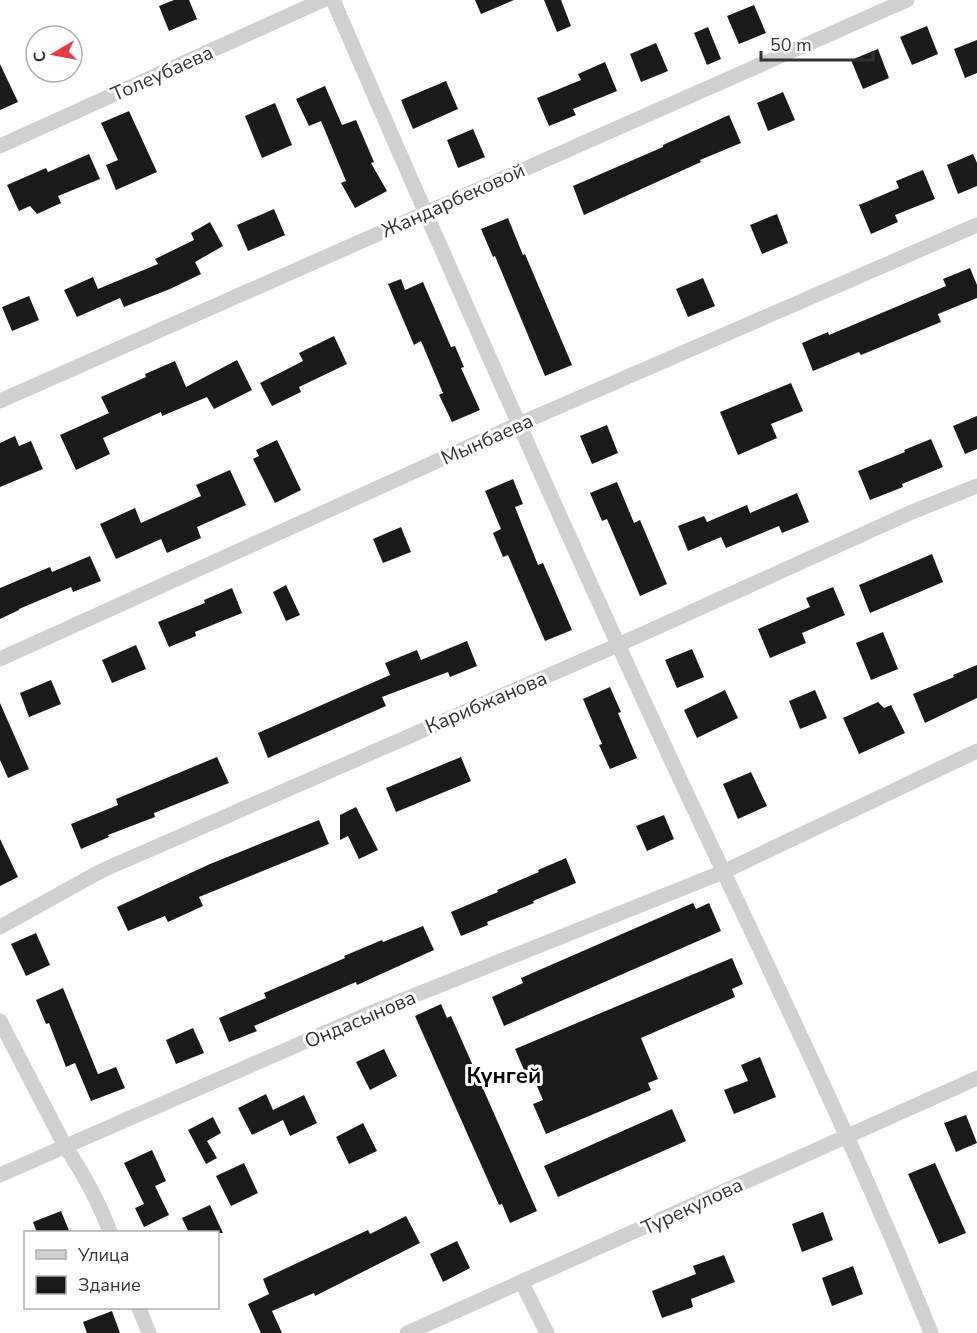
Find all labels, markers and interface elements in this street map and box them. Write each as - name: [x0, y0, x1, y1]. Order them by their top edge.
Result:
- north arrow: [24, 24, 84, 84]
- scale bar: [761, 24, 874, 62]
- text: 50 m: [770, 33, 812, 57]
- street label: Толеубаева: [107, 39, 217, 108]
- text: С: [28, 49, 52, 64]
- street label: Жандарбековой: [377, 157, 529, 244]
- street label: Мынбаева: [437, 407, 538, 472]
- street label: Карибжанова: [421, 665, 551, 740]
- street label: Ондасынова: [300, 984, 420, 1055]
- district label: Күнгей: [467, 1061, 541, 1091]
- street label: Турекулова: [637, 1171, 747, 1242]
- legend: [24, 1231, 219, 1309]
- text: Улица: [77, 1243, 129, 1267]
- text: Здание: [78, 1273, 141, 1297]

